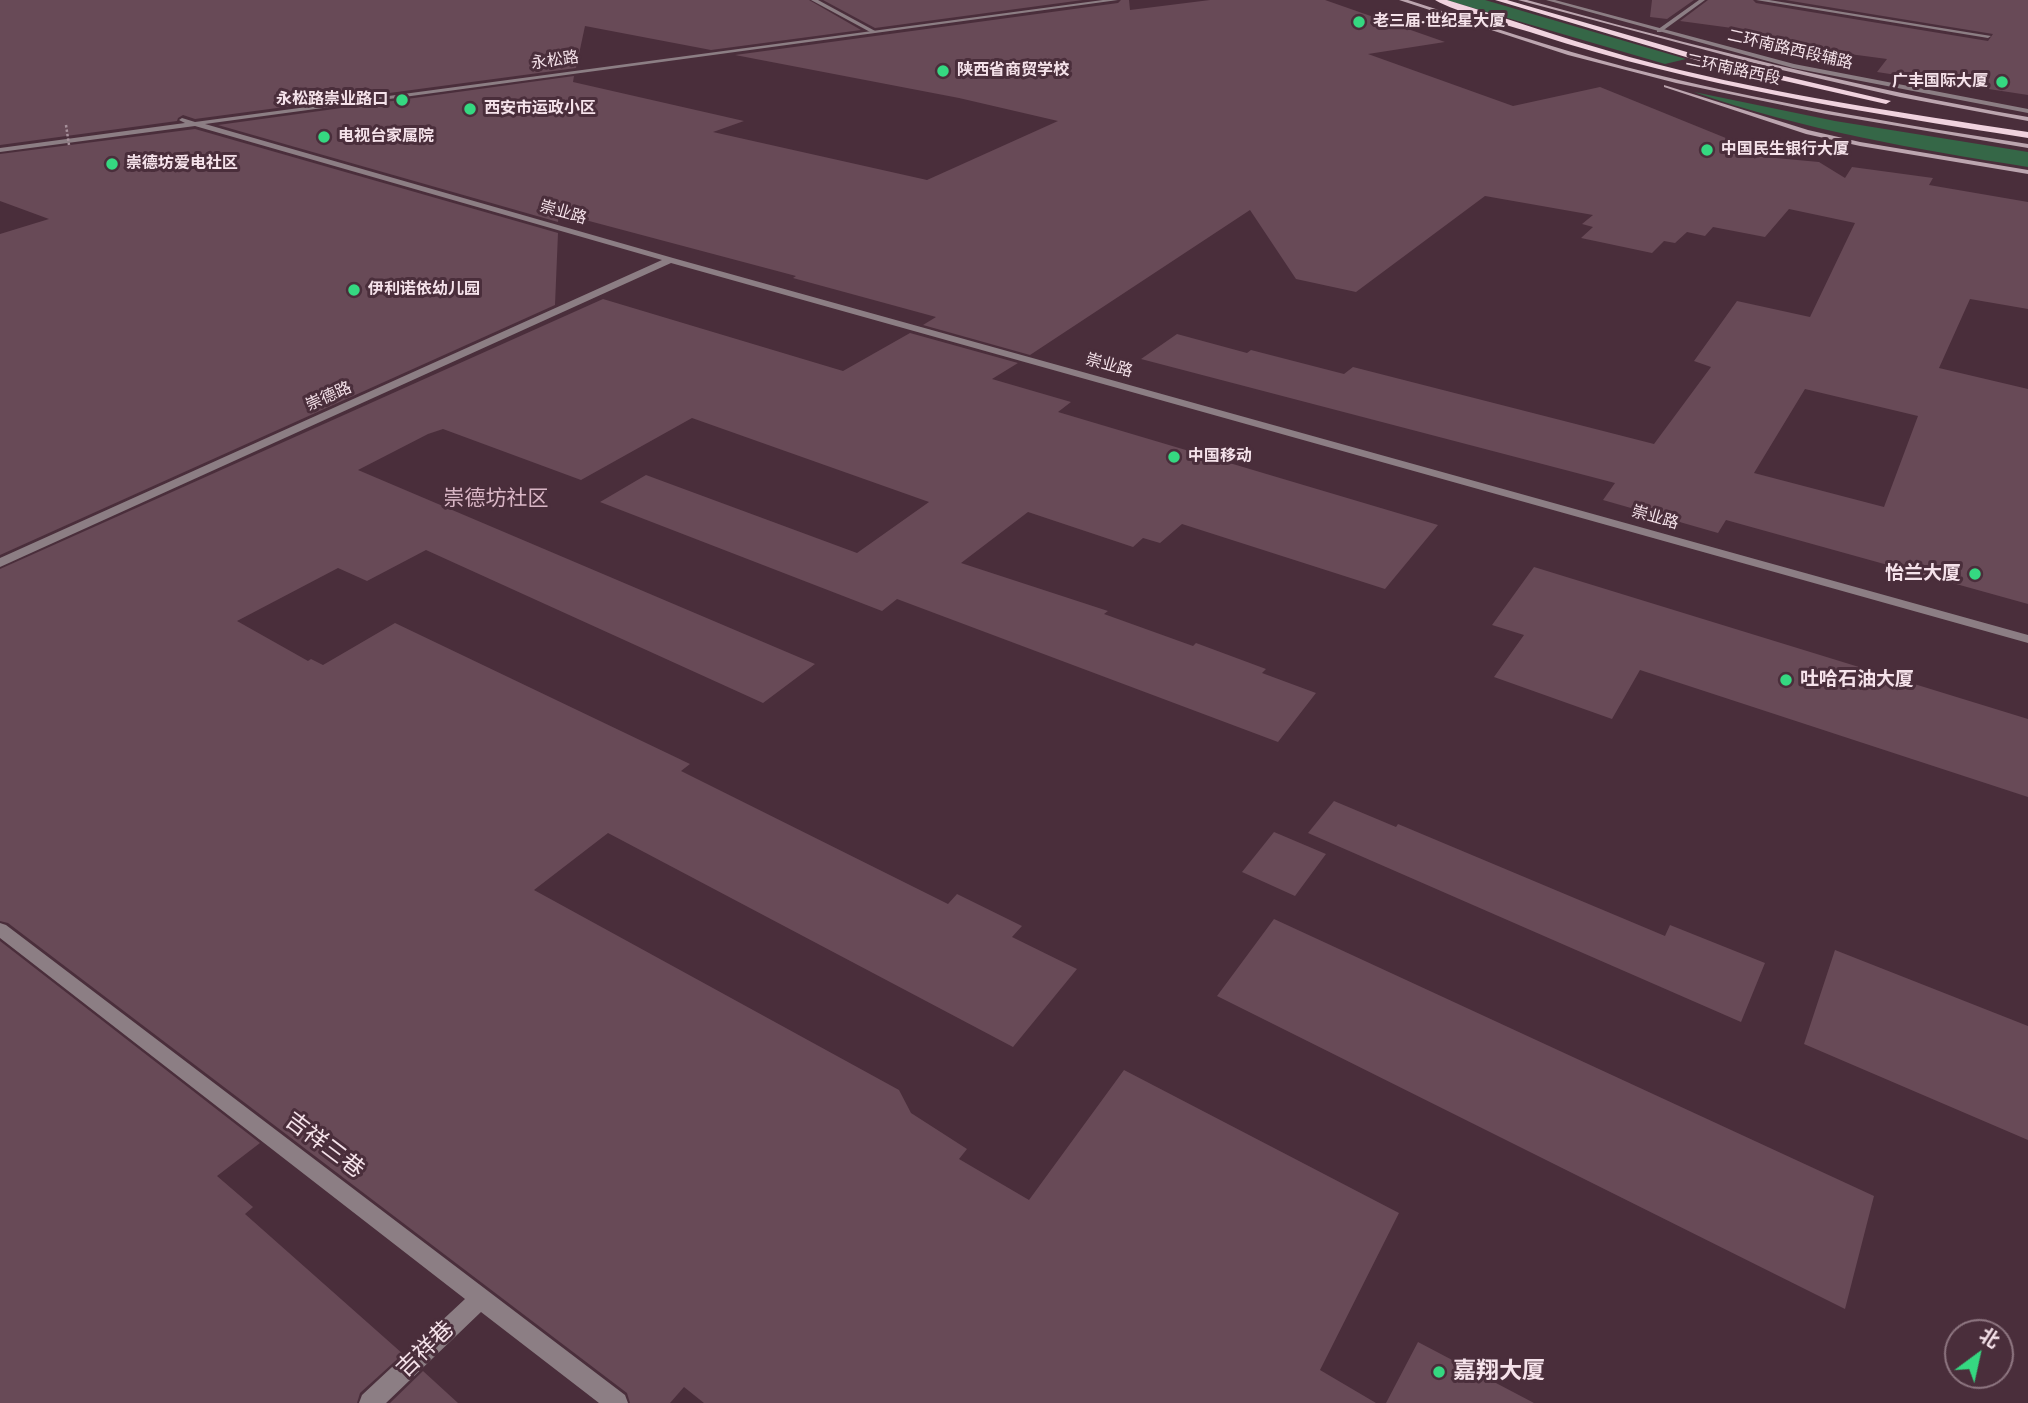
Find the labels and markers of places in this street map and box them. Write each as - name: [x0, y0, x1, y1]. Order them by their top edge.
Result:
- place label: 老三届·世纪星大厦: [1373, 12, 1505, 32]
- marker: 老三届·世纪星大厦: [1351, 14, 1367, 30]
- place label: 陕西省商贸学校: [957, 61, 1069, 81]
- marker: 陕西省商贸学校: [935, 63, 951, 79]
- place label: 广丰国际大厦: [1892, 72, 1988, 92]
- marker: 广丰国际大厦: [1994, 74, 2010, 90]
- place label: 永松路崇业路口: [276, 90, 388, 110]
- marker: 永松路崇业路口: [394, 92, 410, 108]
- place label: 西安市运政小区: [484, 99, 596, 119]
- marker: 西安市运政小区: [462, 101, 478, 117]
- place label: 电视台家属院: [338, 127, 434, 147]
- marker: 电视台家属院: [316, 129, 332, 145]
- place label: 中国民生银行大厦: [1721, 140, 1849, 160]
- marker: 中国民生银行大厦: [1699, 142, 1715, 158]
- place label: 崇德坊爱电社区: [126, 154, 238, 174]
- marker: 崇德坊爱电社区: [104, 156, 120, 172]
- place label: 伊利诺依幼儿园: [368, 280, 480, 300]
- marker: 伊利诺依幼儿园: [346, 282, 362, 298]
- place label: 中国移动: [1188, 447, 1252, 467]
- marker: 中国移动: [1166, 449, 1182, 465]
- place label: 怡兰大厦: [1885, 563, 1961, 585]
- marker: 怡兰大厦: [1967, 566, 1983, 582]
- place label: 吐哈石油大厦: [1800, 669, 1914, 691]
- marker: 吐哈石油大厦: [1778, 672, 1794, 688]
- place label: 嘉翔大厦: [1453, 1358, 1545, 1386]
- marker: 嘉翔大厦: [1431, 1364, 1447, 1380]

